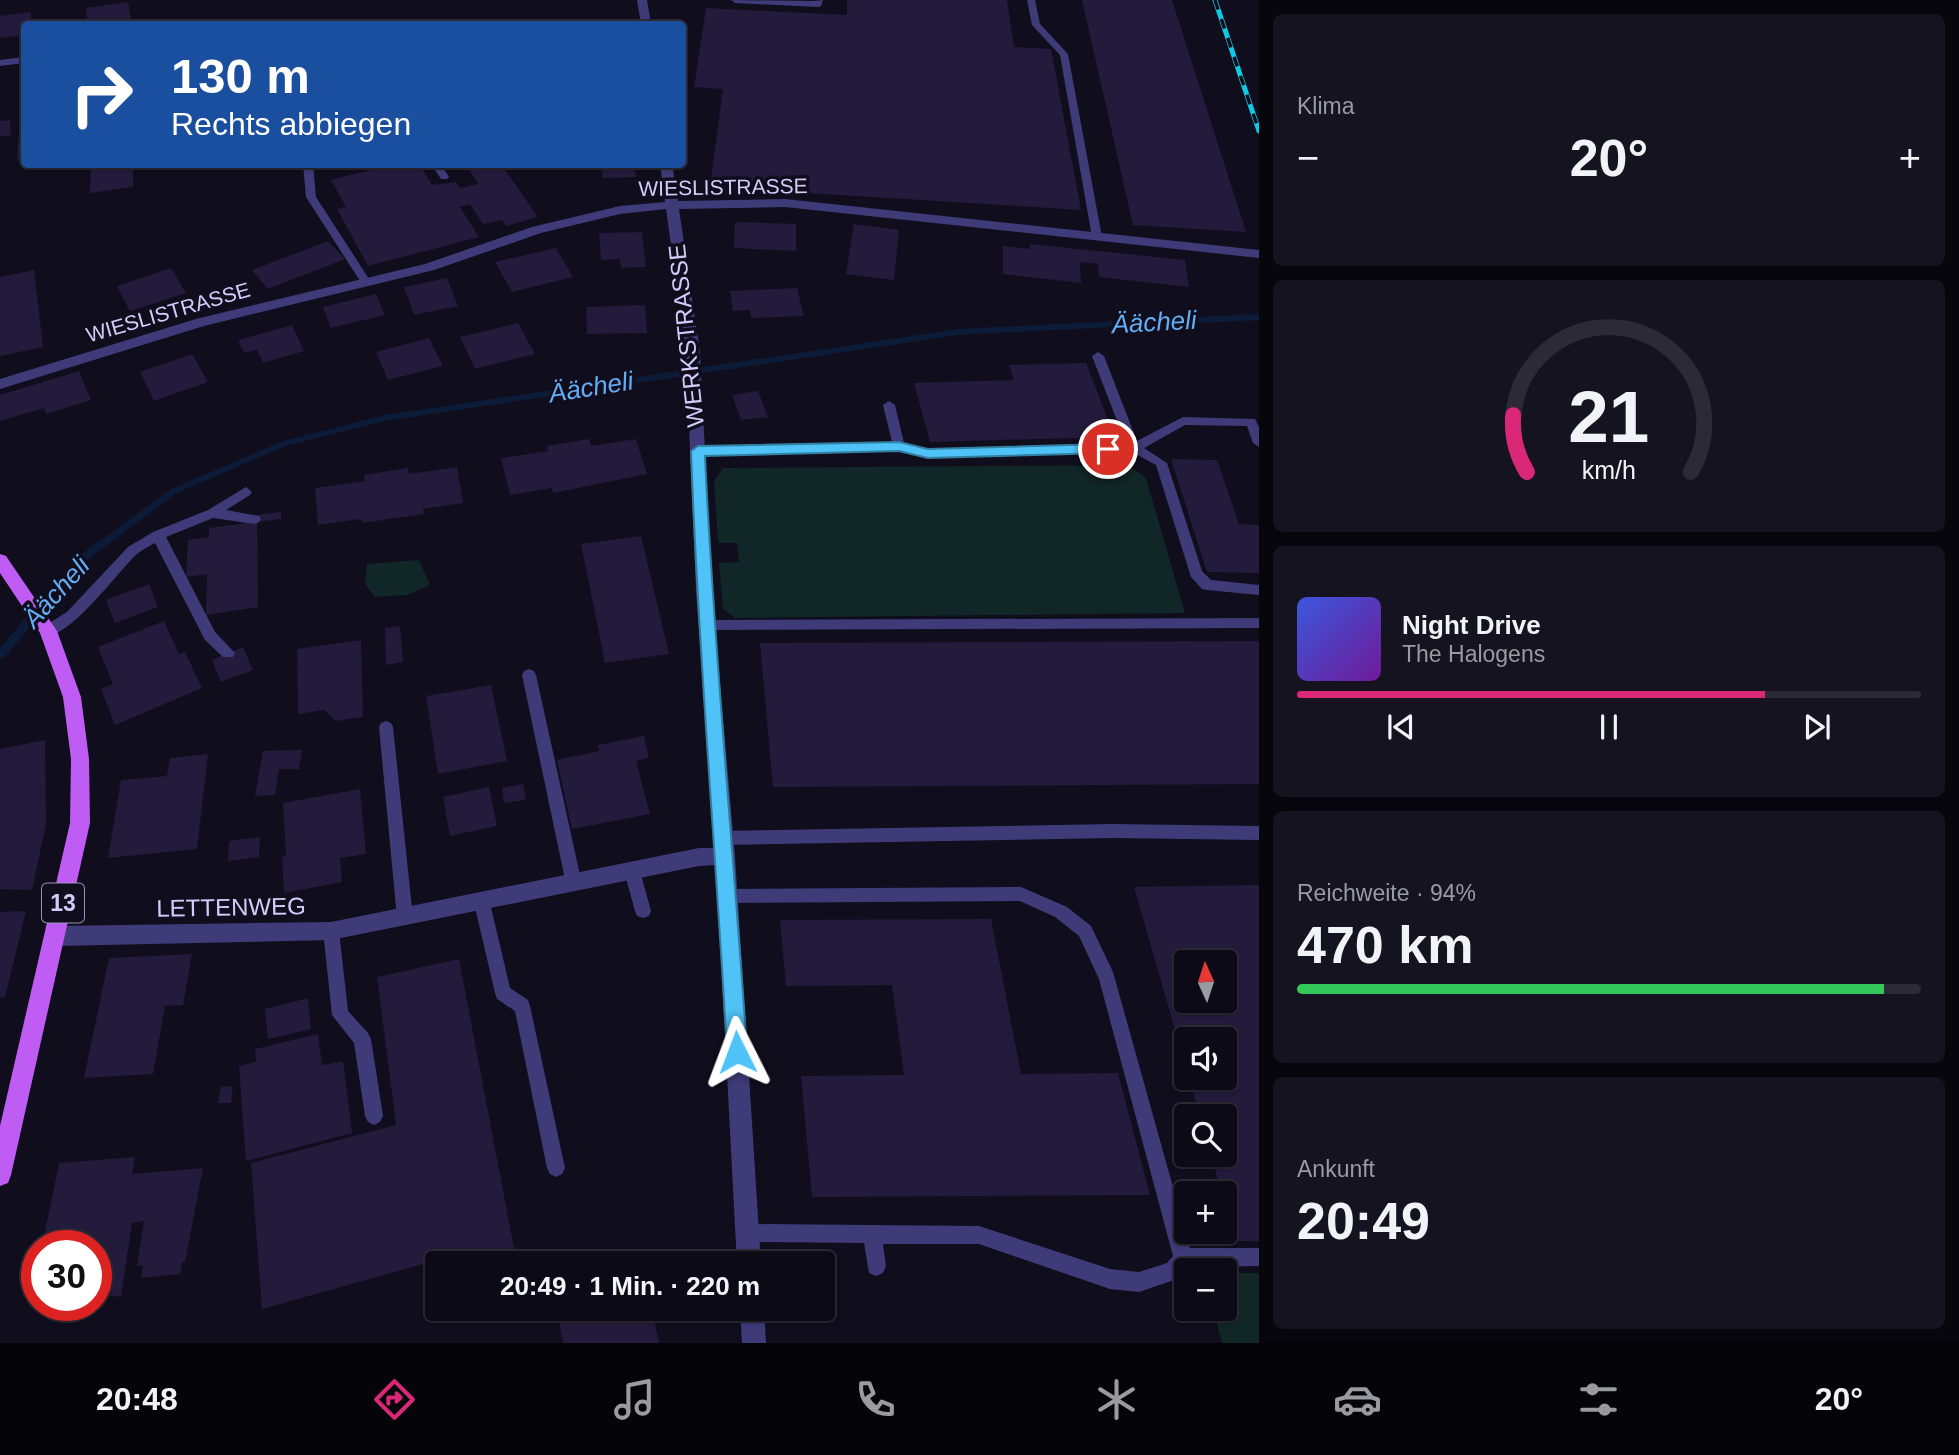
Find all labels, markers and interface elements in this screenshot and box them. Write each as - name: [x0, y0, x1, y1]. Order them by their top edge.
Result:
- icon: right: [56, 49, 147, 140]
- text: 130 m: [171, 49, 310, 103]
- text: Klima: [1297, 93, 1355, 119]
- text: Rechts abbiegen: [171, 106, 411, 142]
- text: 20°: [1570, 129, 1648, 187]
- text: −: [1297, 137, 1319, 179]
- text: +: [1899, 137, 1921, 179]
- street label: WIESLISTRASSE: [638, 174, 808, 200]
- street label: WERKSTRASSE: [663, 243, 709, 429]
- street label: WIESLISTRASSE: [83, 278, 253, 346]
- water label: Äächeli: [1109, 305, 1199, 339]
- water label: Äächeli: [545, 365, 637, 409]
- text: 21: [1569, 376, 1649, 457]
- pin: [1078, 419, 1138, 479]
- icon: arrive: [1089, 430, 1127, 468]
- text: km/h: [1582, 455, 1636, 483]
- water label: Äächeli: [15, 549, 96, 635]
- text: Night Drive: [1402, 610, 1541, 640]
- text: The Halogens: [1402, 641, 1545, 667]
- icon: previous: [1382, 708, 1420, 746]
- icon: pause: [1590, 708, 1628, 746]
- icon: next: [1798, 708, 1836, 746]
- text: Reichweite · 94%: [1297, 880, 1476, 906]
- road number: 13: [42, 884, 84, 922]
- street label: LETTENWEG: [156, 892, 306, 922]
- text: 470 km: [1297, 916, 1473, 974]
- north arrow: [1174, 950, 1237, 1013]
- map controls: [1174, 950, 1237, 1321]
- position arrow: [700, 1015, 774, 1089]
- button: sound: [1174, 1027, 1237, 1090]
- button: search: [1174, 1104, 1237, 1167]
- text: Ankunft: [1297, 1156, 1375, 1182]
- button: +: [1174, 1181, 1237, 1244]
- text: 20:49: [1297, 1192, 1430, 1250]
- speed limit sign: 30: [21, 1230, 112, 1321]
- button: −: [1174, 1258, 1237, 1321]
- text: 20:49 · 1 Min. · 220 m: [500, 1271, 760, 1301]
- icon: directions: [370, 1375, 419, 1424]
- icon: music: [610, 1375, 659, 1424]
- icon: phone: [851, 1375, 900, 1424]
- icon: climate: [1092, 1375, 1141, 1424]
- icon: car: [1333, 1375, 1382, 1424]
- icon: filters: [1574, 1375, 1623, 1424]
- text: 20:48: [96, 1381, 178, 1417]
- text: 20°: [1815, 1381, 1863, 1417]

